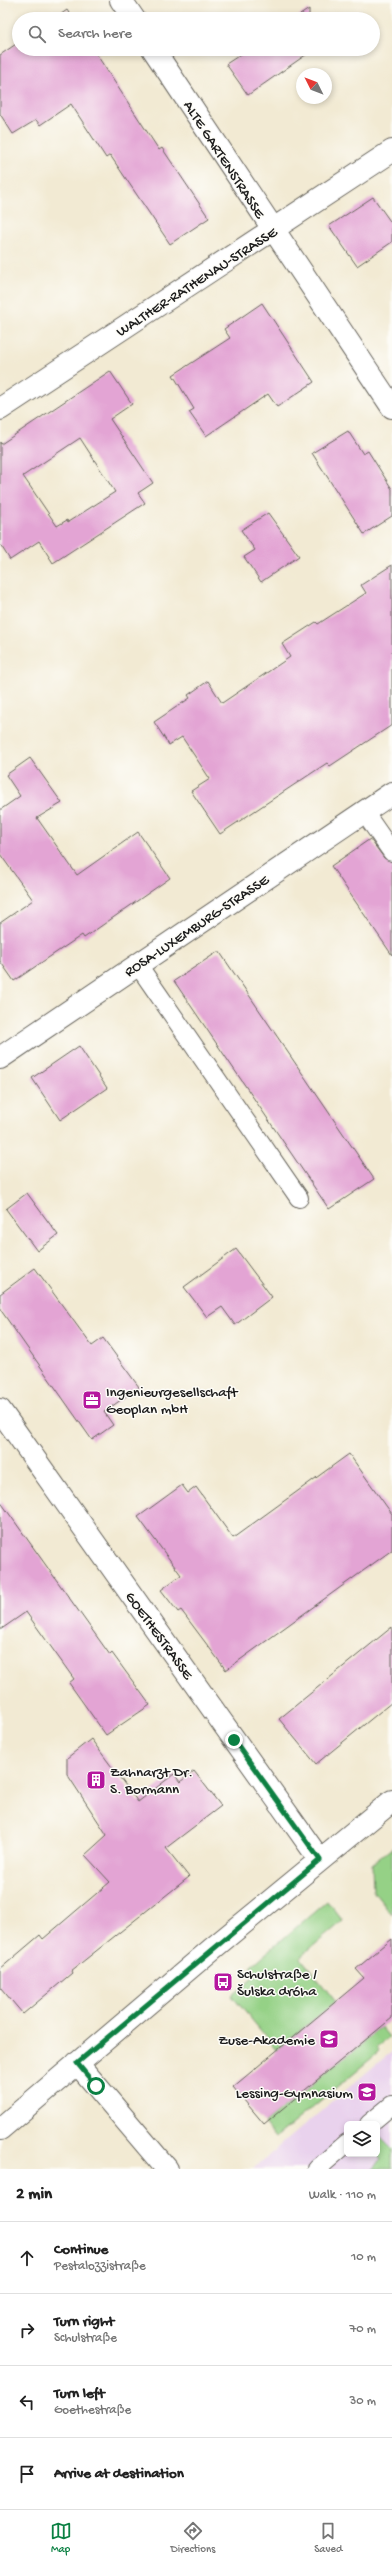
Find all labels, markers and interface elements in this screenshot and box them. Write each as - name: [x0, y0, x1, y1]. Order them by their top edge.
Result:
- search box: [12, 12, 380, 56]
- icon: search: [26, 23, 48, 45]
- text: Search here: [58, 25, 132, 43]
- north arrow: [296, 68, 332, 104]
- street label: ALTE GARTENSTRASSE: [179, 98, 268, 223]
- street label: WALTHER-RATHENAU-STRASSE: [113, 223, 282, 342]
- street label: ROSA-LUXEMBURG-STRASSE: [121, 871, 273, 982]
- place label: Ingenieurgesellschaft Geoplan mbH: [106, 1384, 239, 1419]
- office icon: Ingenieurgesellschaft Geoplan mbH: [81, 1389, 103, 1411]
- street label: GOETHESTRASSE: [120, 1589, 197, 1684]
- route end: [225, 1731, 243, 1749]
- place label: Zahnarzt Dr. S. Bormann: [110, 1764, 193, 1799]
- building icon: Zahnarzt Dr. S. Bormann: [85, 1769, 107, 1791]
- place label: Schulstraße / Šulska dróha: [237, 1966, 317, 2001]
- bus stop icon: Schulstraße / Šulska dróha: [212, 1971, 234, 1993]
- school or university icon: Zuse-Akademie: [318, 2028, 340, 2050]
- place label: Zuse-Akademie: [218, 2032, 315, 2050]
- route start: [87, 2077, 105, 2095]
- school or university icon: Lessing-Gymnasium: [356, 2081, 378, 2103]
- place label: Lessing-Gymnasium: [236, 2085, 353, 2103]
- map controls: [344, 2121, 380, 2157]
- button: layers: [344, 2121, 380, 2157]
- text: 2 min: [16, 2185, 52, 2205]
- text: Walk · 110 m: [309, 2188, 376, 2203]
- text: Continue: [54, 2241, 108, 2259]
- icon: ahead: [16, 2247, 38, 2269]
- text: 10 m: [351, 2250, 376, 2265]
- text: Pestalozzistraße: [54, 2259, 146, 2274]
- text: Turn right: [54, 2313, 114, 2331]
- icon: right: [16, 2319, 38, 2341]
- text: 70 m: [350, 2322, 376, 2337]
- text: Schulstraße: [54, 2331, 117, 2346]
- text: Turn left: [54, 2385, 105, 2403]
- icon: left: [16, 2391, 38, 2413]
- text: 30 m: [350, 2394, 376, 2409]
- text: Goethestraße: [54, 2403, 131, 2418]
- icon: arrive: [16, 2463, 38, 2485]
- text: Arrive at destination: [54, 2465, 184, 2483]
- tab: Map: [50, 2520, 72, 2556]
- tab: Directions: [171, 2520, 215, 2556]
- tab: Saved: [314, 2520, 342, 2556]

